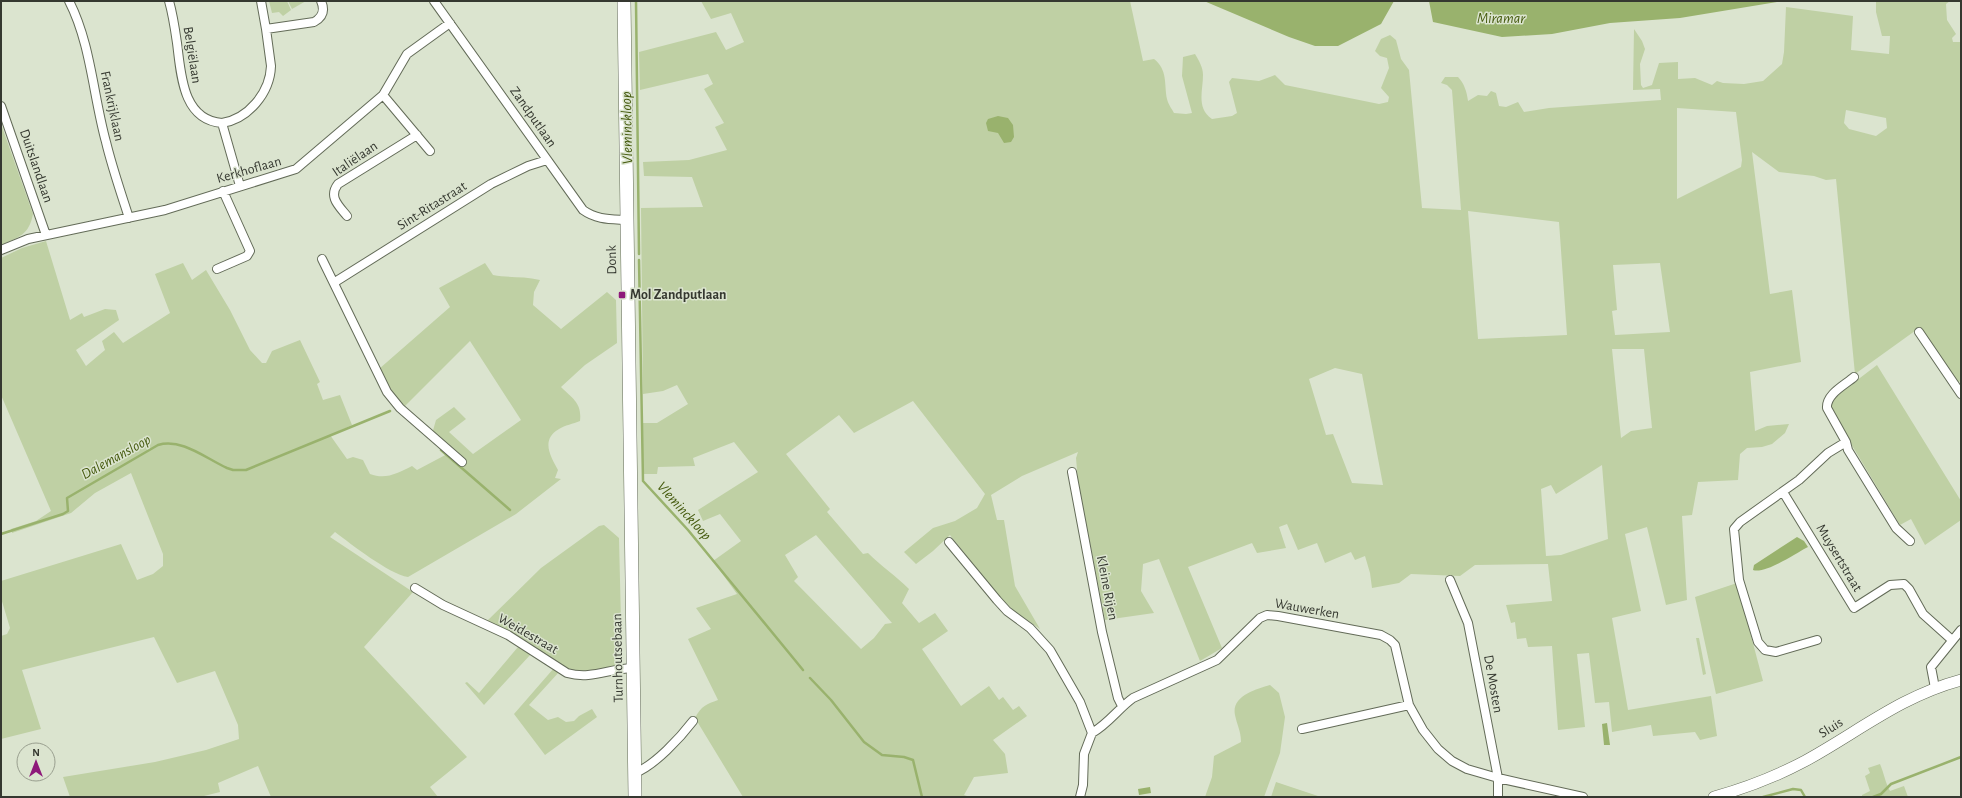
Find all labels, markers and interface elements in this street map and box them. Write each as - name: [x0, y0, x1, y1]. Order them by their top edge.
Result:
- water label: Miramar: [1477, 11, 1526, 26]
- street label: Belgiëlaan: [181, 26, 203, 84]
- street label: Frankrijklaan: [98, 70, 126, 142]
- street label: Zandputlaan: [507, 84, 559, 150]
- water label: Vleminckloop: [619, 91, 635, 165]
- street label: Duitslandlaan: [17, 127, 55, 205]
- street label: Italiëlaan: [330, 139, 380, 179]
- street label: Kerkhoflaan: [215, 154, 283, 186]
- street label: Sint-Ritastraat: [395, 179, 470, 233]
- street label: Donk: [605, 245, 619, 275]
- place label: Mol Zandputlaan: [630, 288, 726, 302]
- marker: Mol Zandputlaan: [617, 290, 627, 300]
- water label: Dalemansloop: [79, 432, 154, 482]
- water label: Vleminckloop: [654, 479, 714, 543]
- street label: Muysertstraat: [1813, 522, 1865, 595]
- street label: Kleine Rijen: [1094, 555, 1120, 621]
- street label: Wauwerken: [1274, 596, 1340, 622]
- street label: Weidestraat: [496, 611, 561, 657]
- street label: Turnhoutsebaan: [610, 613, 626, 703]
- street label: De Mosten: [1481, 654, 1505, 714]
- street label: Sluis: [1816, 715, 1846, 741]
- north arrow: [16, 742, 56, 782]
- text: N: [32, 747, 40, 758]

